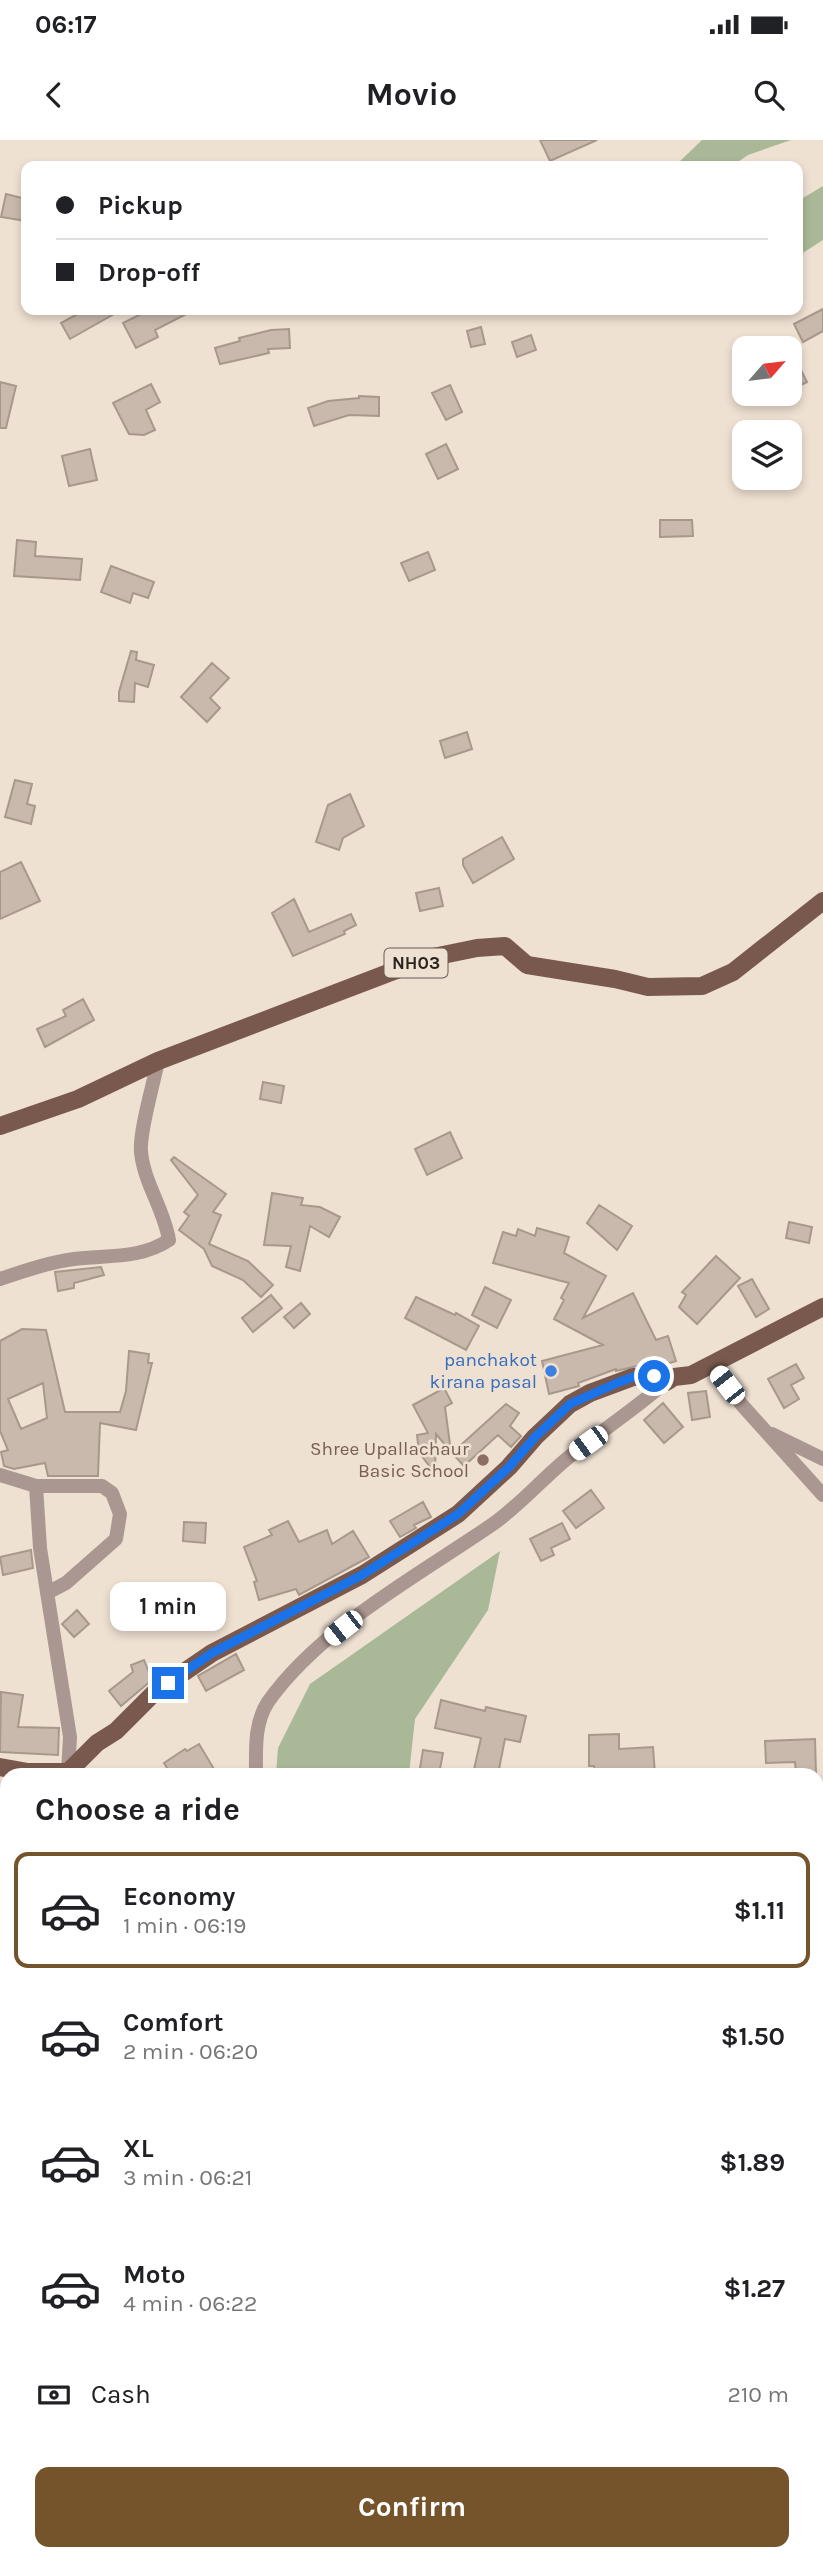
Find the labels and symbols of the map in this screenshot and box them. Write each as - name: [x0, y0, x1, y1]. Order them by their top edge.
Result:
- north arrow: [732, 336, 802, 406]
- road number: NH03: [384, 948, 448, 978]
- place label: panchakot kirana pasal: [430, 1349, 537, 1393]
- route start: [638, 1360, 670, 1392]
- car: [706, 1362, 749, 1408]
- marker: panchakot kirana pasal: [543, 1363, 559, 1379]
- car: [565, 1422, 612, 1464]
- place label: Shree Upallachaur Basic School: [310, 1438, 469, 1482]
- marker: Shree Upallachaur Basic School: [475, 1452, 491, 1468]
- callout: 1 min: [110, 1582, 226, 1630]
- car: [320, 1607, 367, 1649]
- route end: [152, 1667, 184, 1699]

